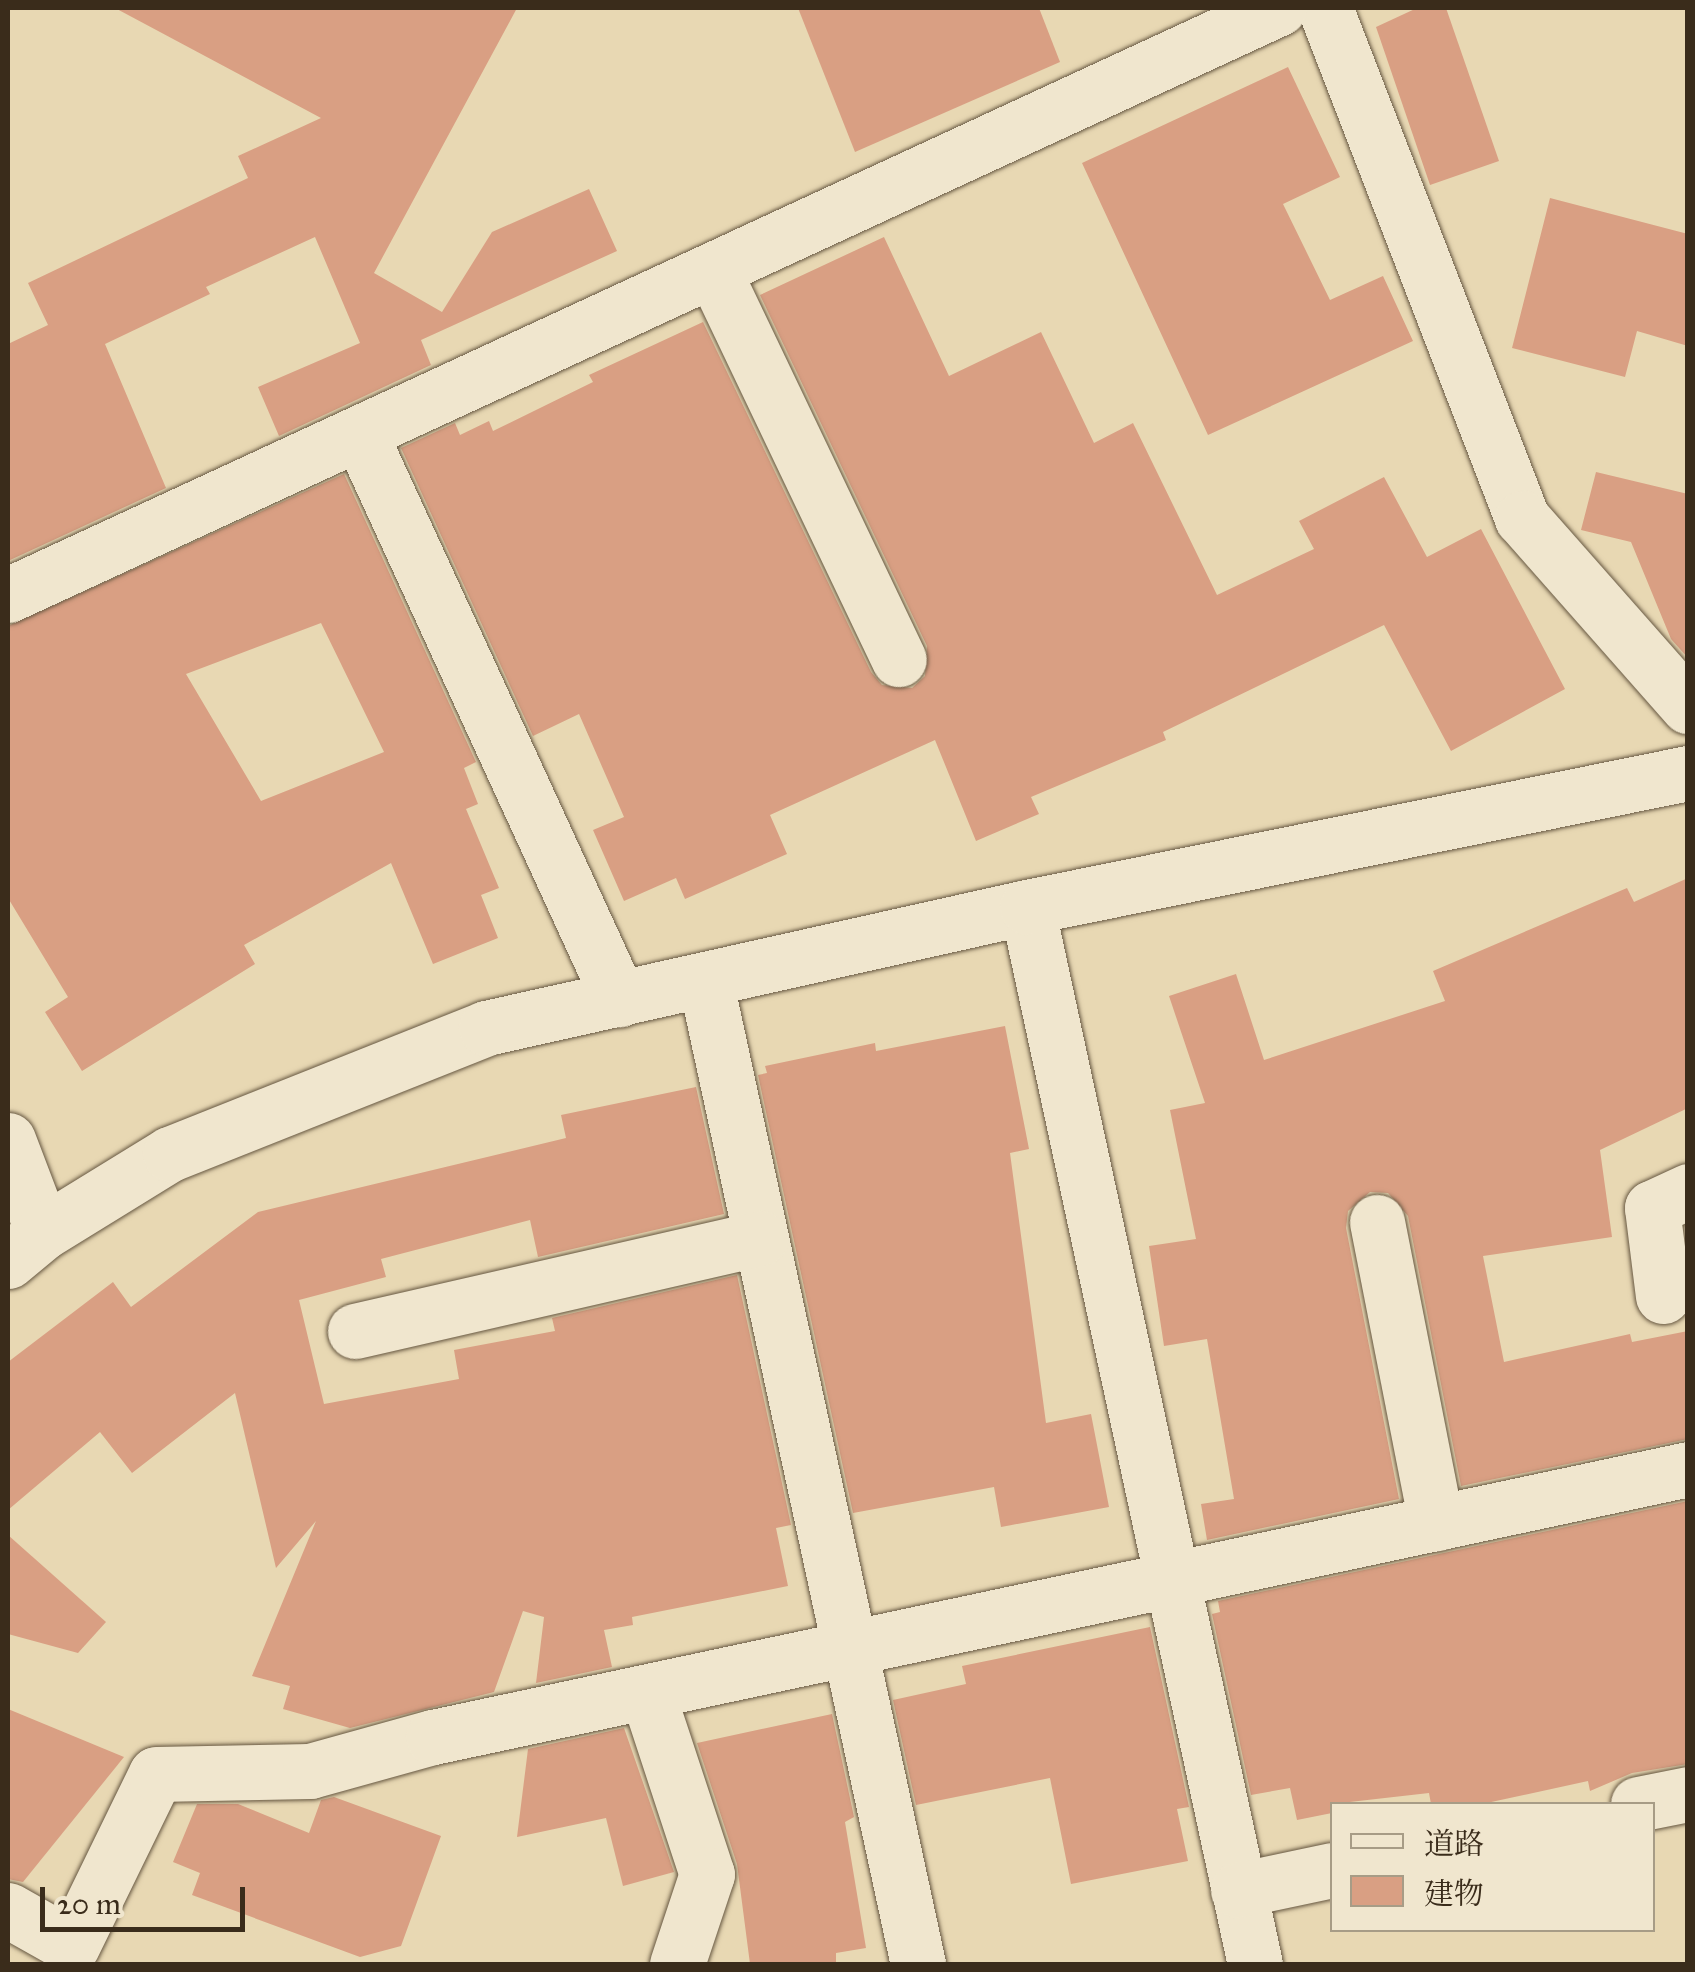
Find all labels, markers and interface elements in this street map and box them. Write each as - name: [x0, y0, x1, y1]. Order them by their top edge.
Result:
- legend: [1330, 1802, 1655, 1932]
- text: 道路: [1424, 1826, 1484, 1862]
- scale bar: [45, 1867, 250, 1929]
- text: 建物: [1424, 1876, 1484, 1912]
- text: 20 m: [57, 1886, 121, 1922]

